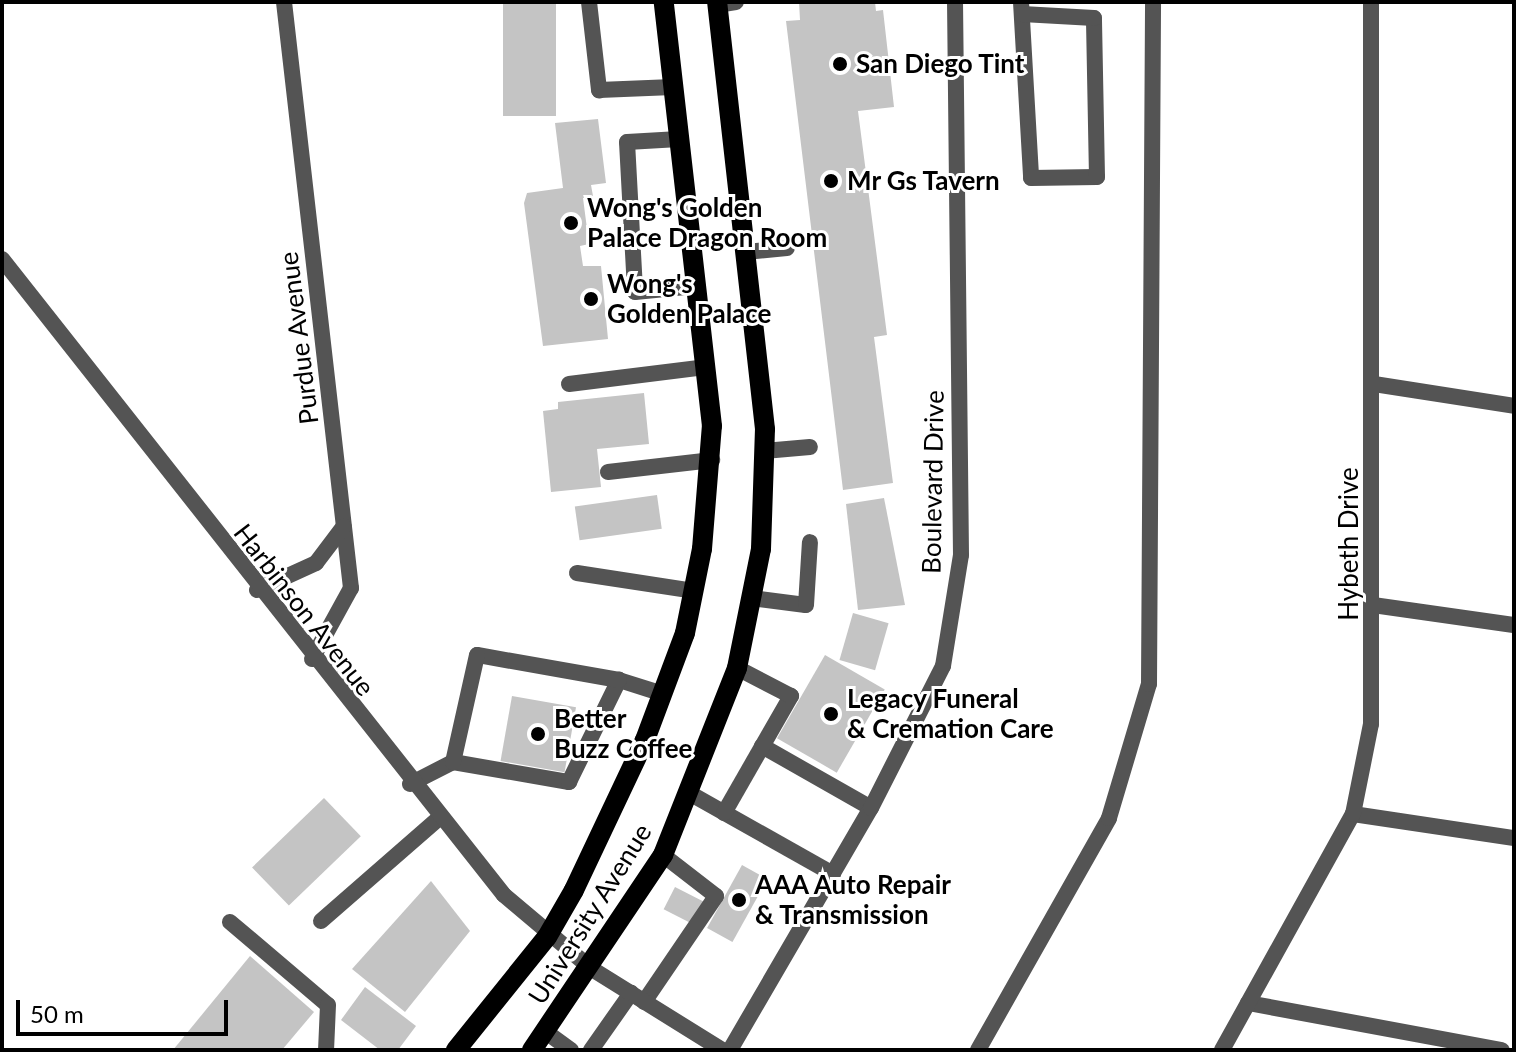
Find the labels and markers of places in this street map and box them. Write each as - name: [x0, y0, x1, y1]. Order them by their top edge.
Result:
- place label: San Diego Tint: [856, 48, 1025, 80]
- marker: San Diego Tint: [831, 55, 849, 73]
- place label: Mr Gs Tavern: [847, 165, 1001, 197]
- marker: Mr Gs Tavern: [822, 172, 840, 190]
- place label: Wong's Golden Palace Dragon Room: [587, 192, 827, 254]
- marker: Wong's Golden Palace Dragon Room: [562, 214, 580, 232]
- place label: Wong's Golden Palace: [607, 268, 771, 330]
- marker: Wong's Golden Palace: [582, 290, 600, 308]
- place label: Legacy Funeral & Cremation Care: [847, 683, 1054, 744]
- place label: Better Buzz Coffee: [554, 703, 692, 764]
- marker: Legacy Funeral & Cremation Care: [822, 705, 840, 723]
- marker: Better Buzz Coffee: [529, 725, 547, 743]
- place label: AAA Auto Repair & Transmission: [755, 869, 953, 930]
- marker: AAA Auto Repair & Transmission: [730, 891, 748, 909]

